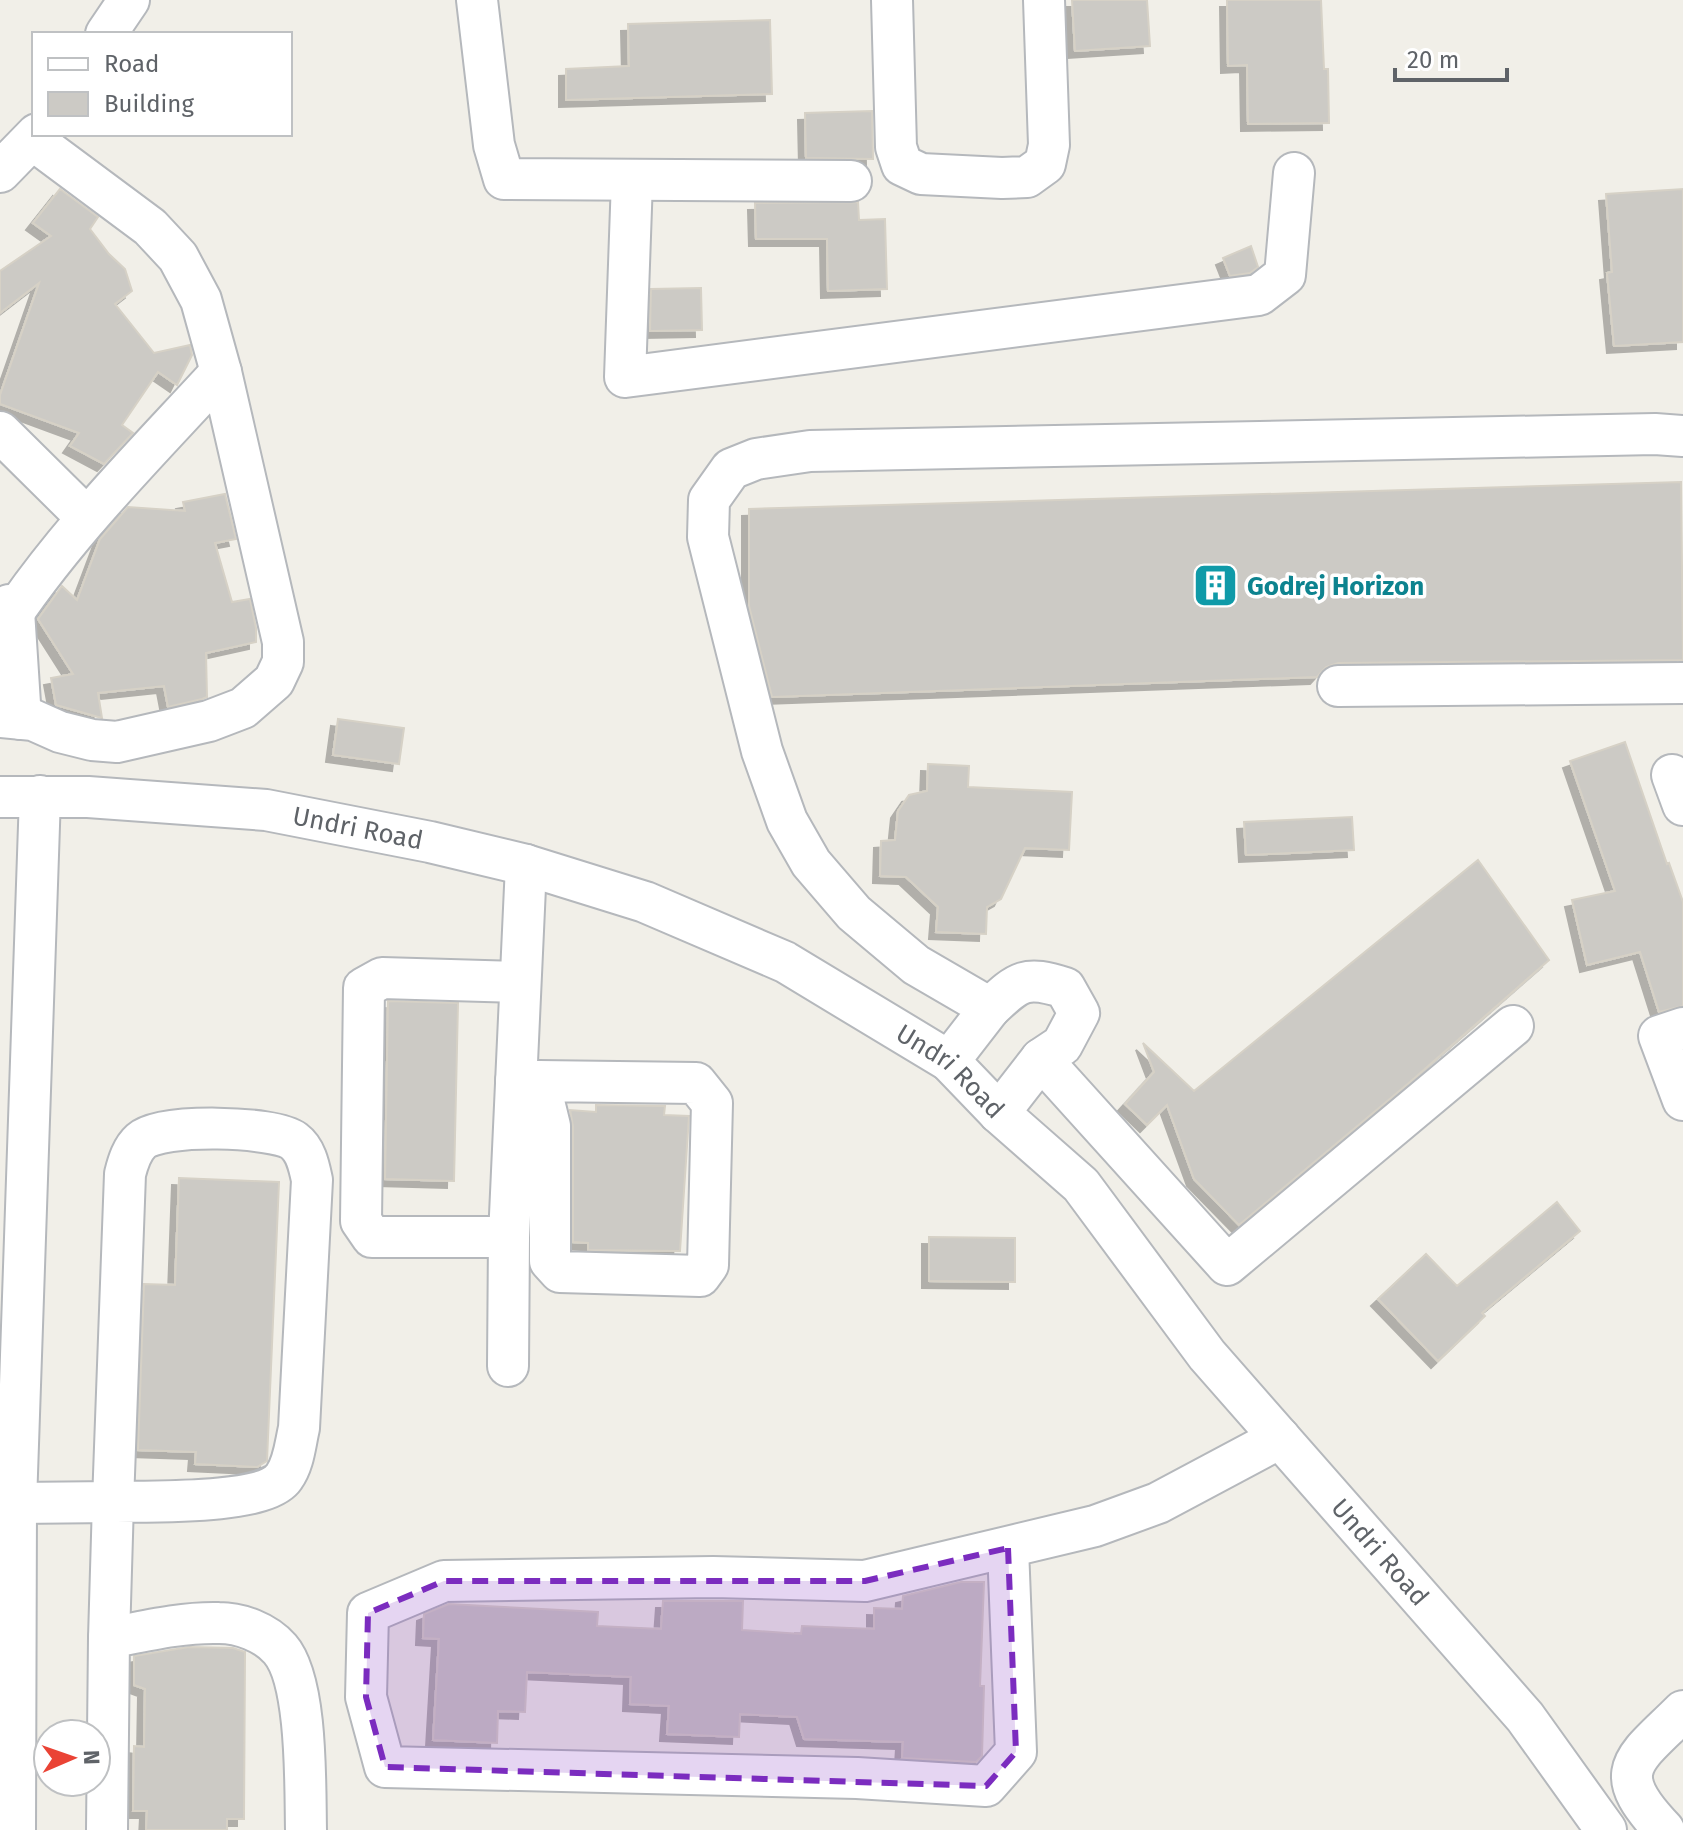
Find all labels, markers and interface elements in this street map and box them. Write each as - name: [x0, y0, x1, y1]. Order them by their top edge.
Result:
- legend: [32, 32, 292, 136]
- scale bar: [1395, 32, 1507, 82]
- text: 20 m: [1407, 46, 1459, 74]
- text: Road: [104, 50, 159, 78]
- text: Building: [104, 90, 194, 118]
- building icon: Godrej Horizon: [1192, 562, 1240, 610]
- place label: Godrej Horizon: [1247, 571, 1424, 602]
- street label: Undri Road: [290, 801, 426, 856]
- street label: Undri Road: [890, 1018, 1011, 1125]
- street label: Undri Road: [1324, 1492, 1435, 1612]
- north arrow: [32, 1718, 112, 1798]
- text: N: [78, 1750, 105, 1765]

